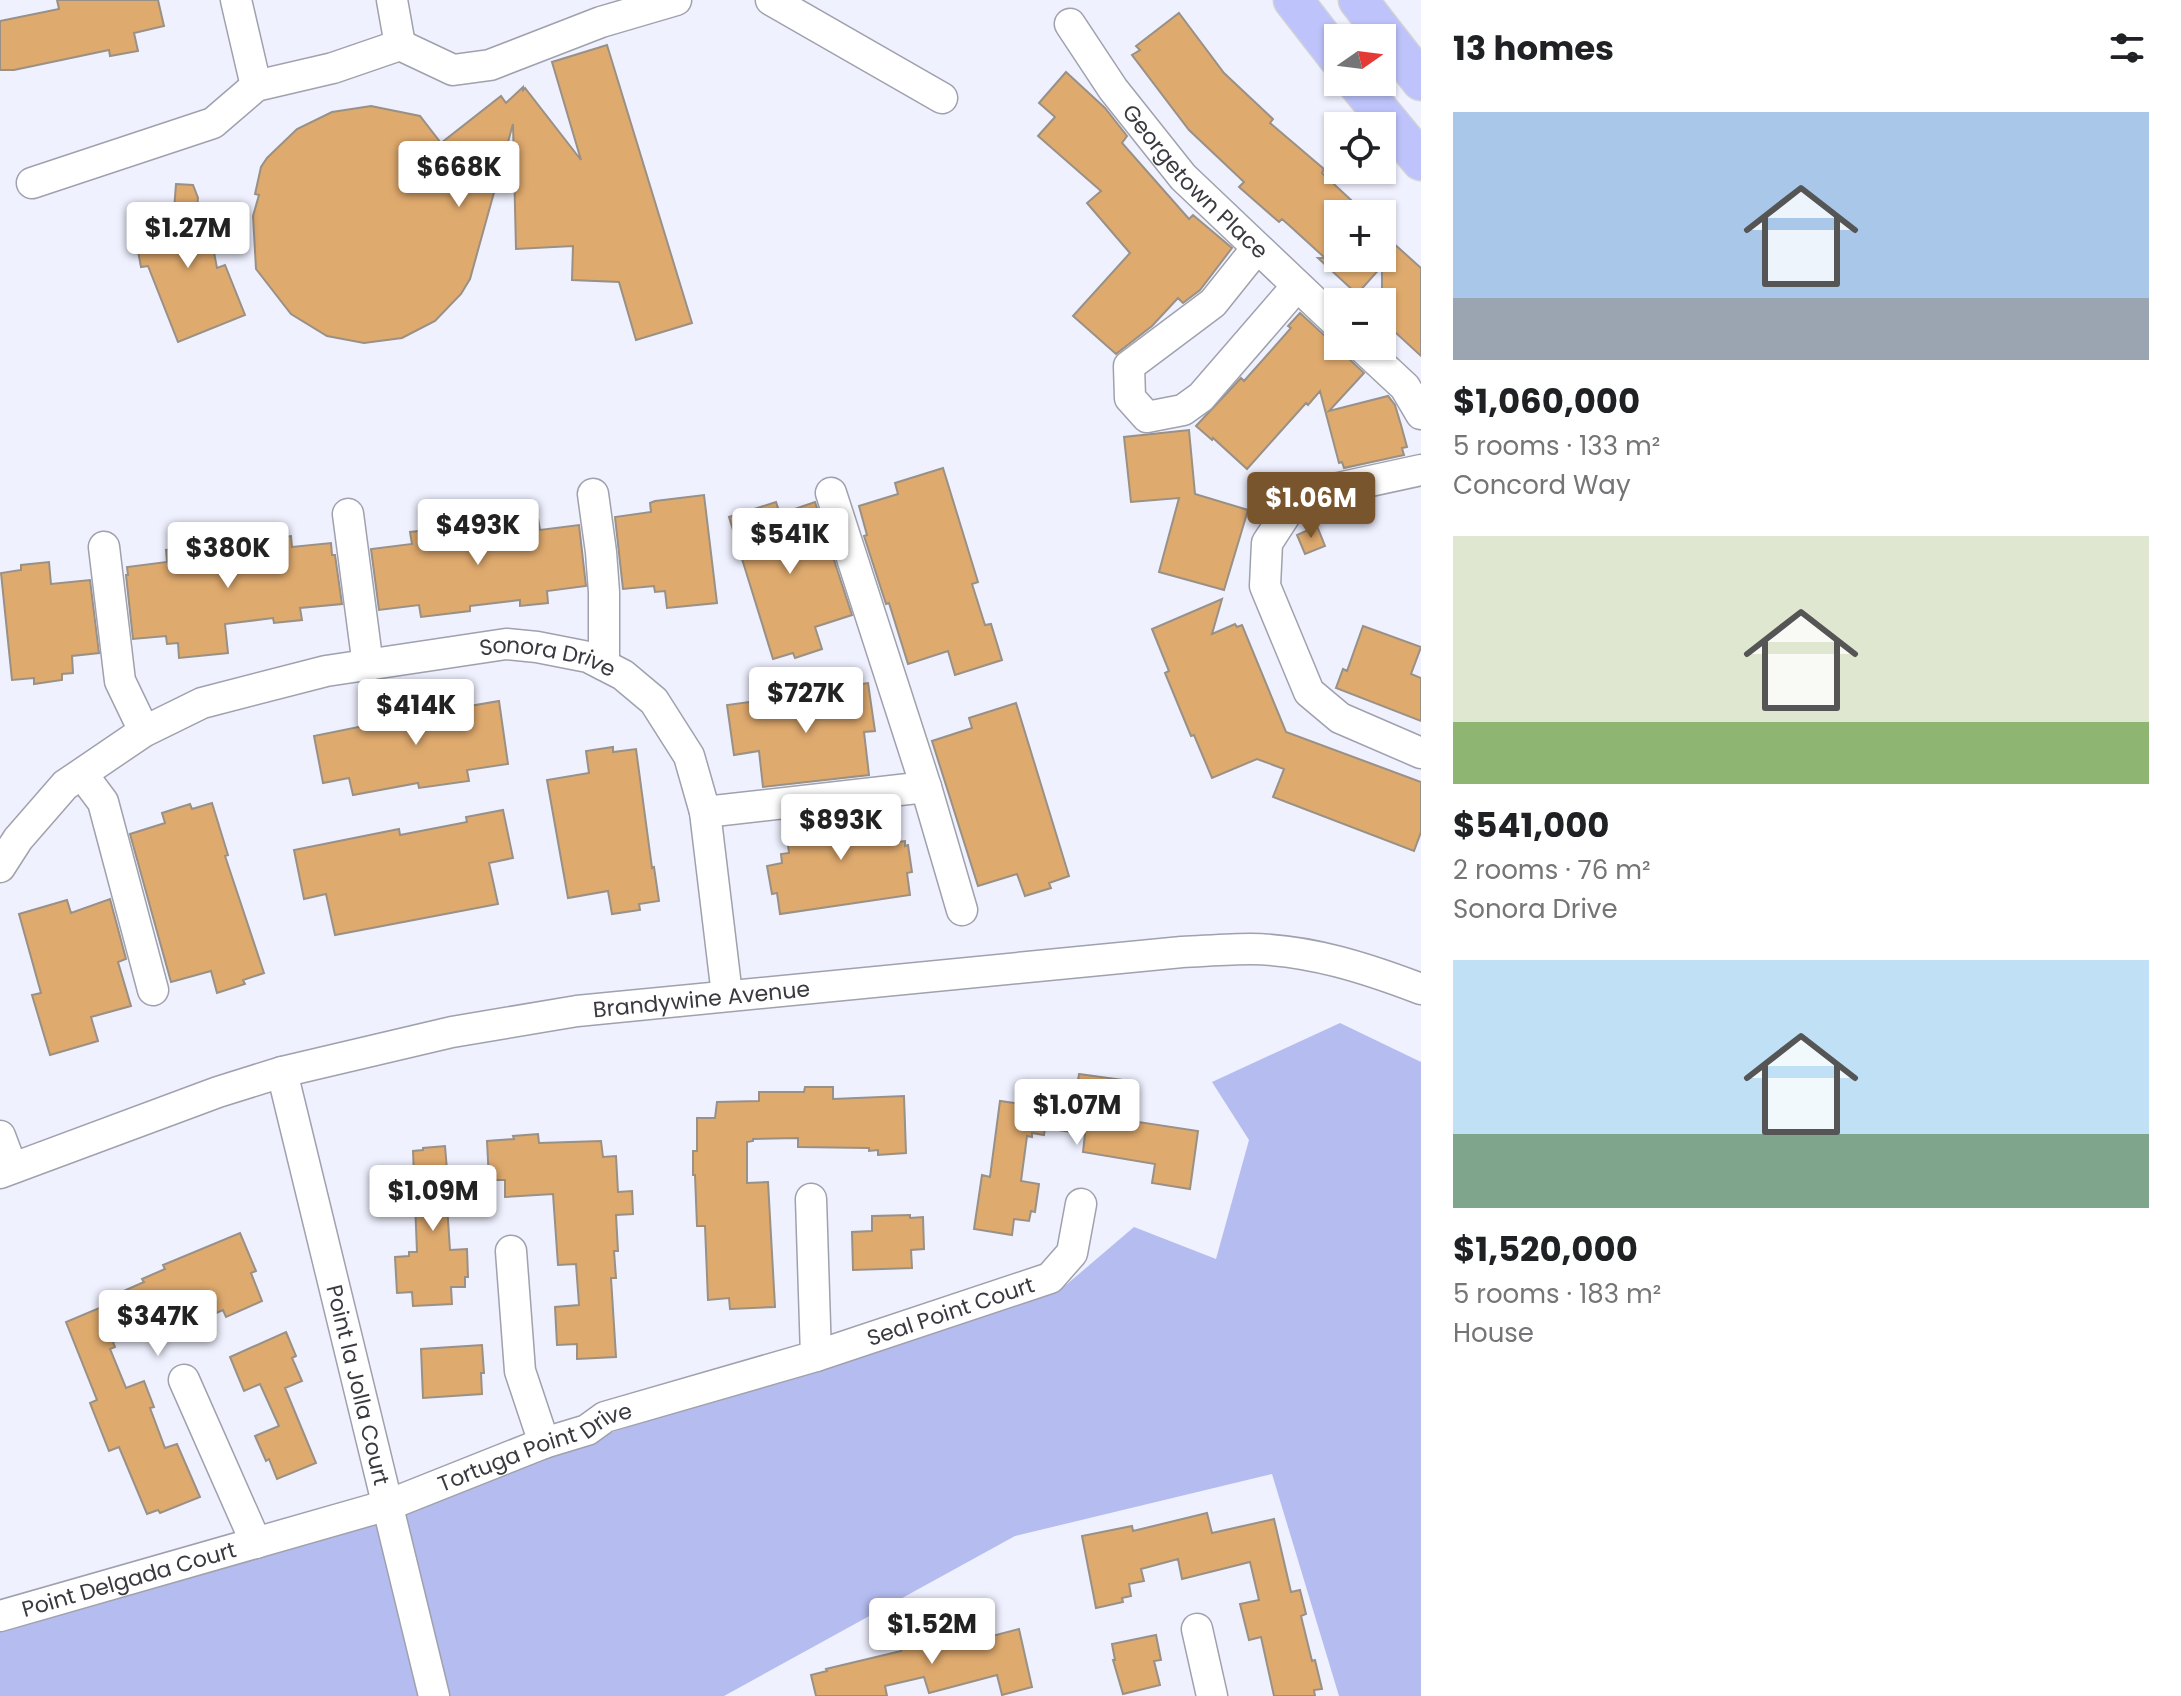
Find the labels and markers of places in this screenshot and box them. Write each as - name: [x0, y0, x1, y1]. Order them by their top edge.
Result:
- pin: $668K: [403, 141, 515, 209]
- pin: $1.27M: [123, 202, 253, 270]
- pin: $1.06M: [1246, 472, 1376, 540]
- pin: $493K: [422, 499, 534, 567]
- pin: $541K: [734, 508, 846, 576]
- pin: $380K: [172, 522, 284, 590]
- pin: $727K: [750, 667, 862, 735]
- pin: $414K: [360, 679, 472, 747]
- pin: $893K: [785, 794, 897, 862]
- pin: $1.07M: [1012, 1079, 1142, 1147]
- pin: $1.09M: [368, 1165, 498, 1233]
- pin: $347K: [102, 1290, 214, 1358]
- pin: $1.52M: [867, 1598, 997, 1666]

